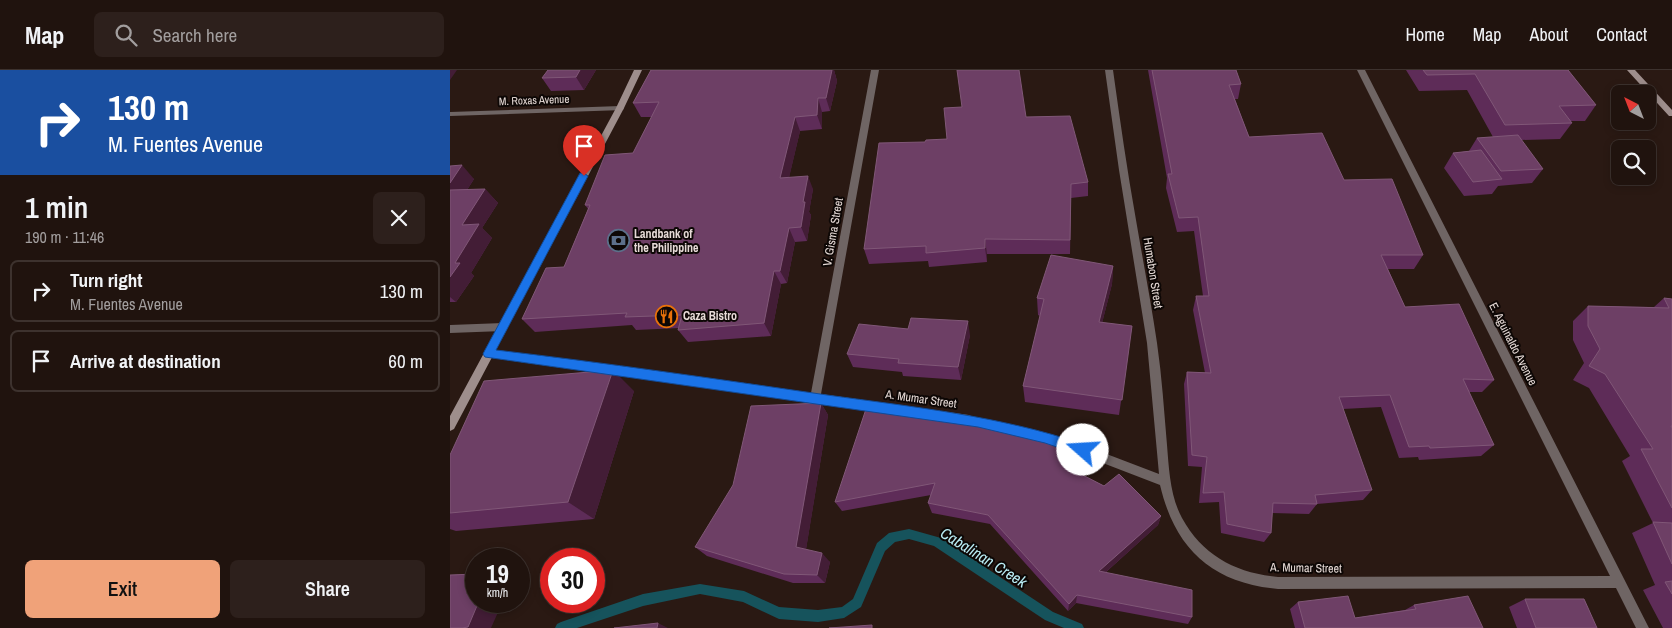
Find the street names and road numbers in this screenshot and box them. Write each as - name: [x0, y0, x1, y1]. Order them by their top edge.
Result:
- street label: M. Roxas Avenue: [499, 92, 569, 108]
- street label: V. Gisma Street: [819, 196, 847, 267]
- street label: Humabon Street: [1139, 236, 1167, 310]
- street label: E. Aguinaldo Avenue: [1485, 300, 1541, 388]
- street label: A. Mumar Street: [883, 386, 958, 412]
- street label: A. Mumar Street: [1269, 559, 1342, 577]

